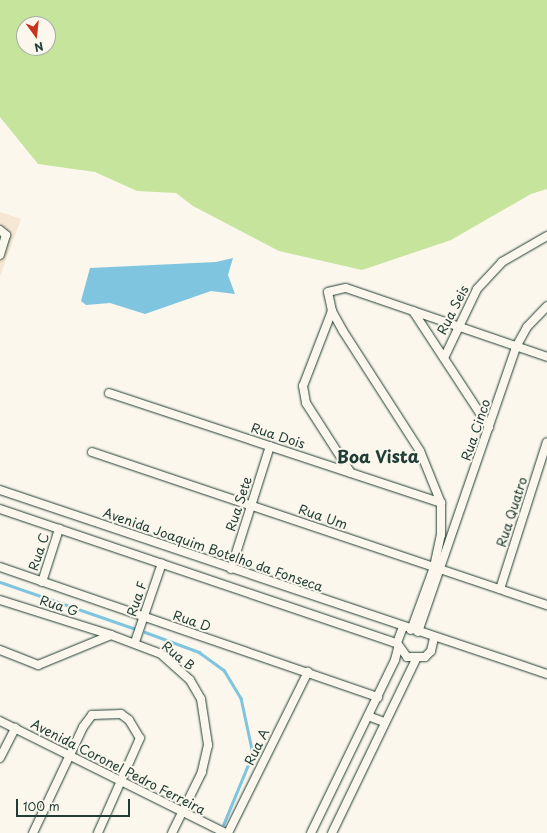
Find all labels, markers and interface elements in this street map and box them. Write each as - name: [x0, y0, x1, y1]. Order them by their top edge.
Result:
- north arrow: [16, 16, 56, 56]
- text: N: [33, 38, 45, 56]
- street label: Rua Seis: [434, 283, 472, 337]
- street label: Rua Cinco: [458, 397, 494, 463]
- street label: Rua Dois: [249, 420, 307, 452]
- district label: Boa Vista: [337, 447, 419, 467]
- street label: Rua Sete: [223, 475, 255, 533]
- street label: Rua Quatro: [493, 475, 531, 549]
- street label: Rua Um: [296, 501, 350, 533]
- street label: Avenida Joaquim Botelho da Fonseca: [101, 505, 325, 595]
- street label: Rua C: [26, 531, 52, 573]
- street label: Rua F: [124, 579, 150, 619]
- street label: Rua G: [38, 592, 80, 620]
- street label: Rua D: [171, 607, 213, 635]
- street label: Rua B: [158, 638, 198, 674]
- street label: Avenida Coronel Pedro Ferreira: [27, 716, 209, 818]
- street label: Rua A: [241, 726, 273, 768]
- scale bar: [18, 791, 132, 817]
- text: 100 m: [23, 797, 60, 815]

